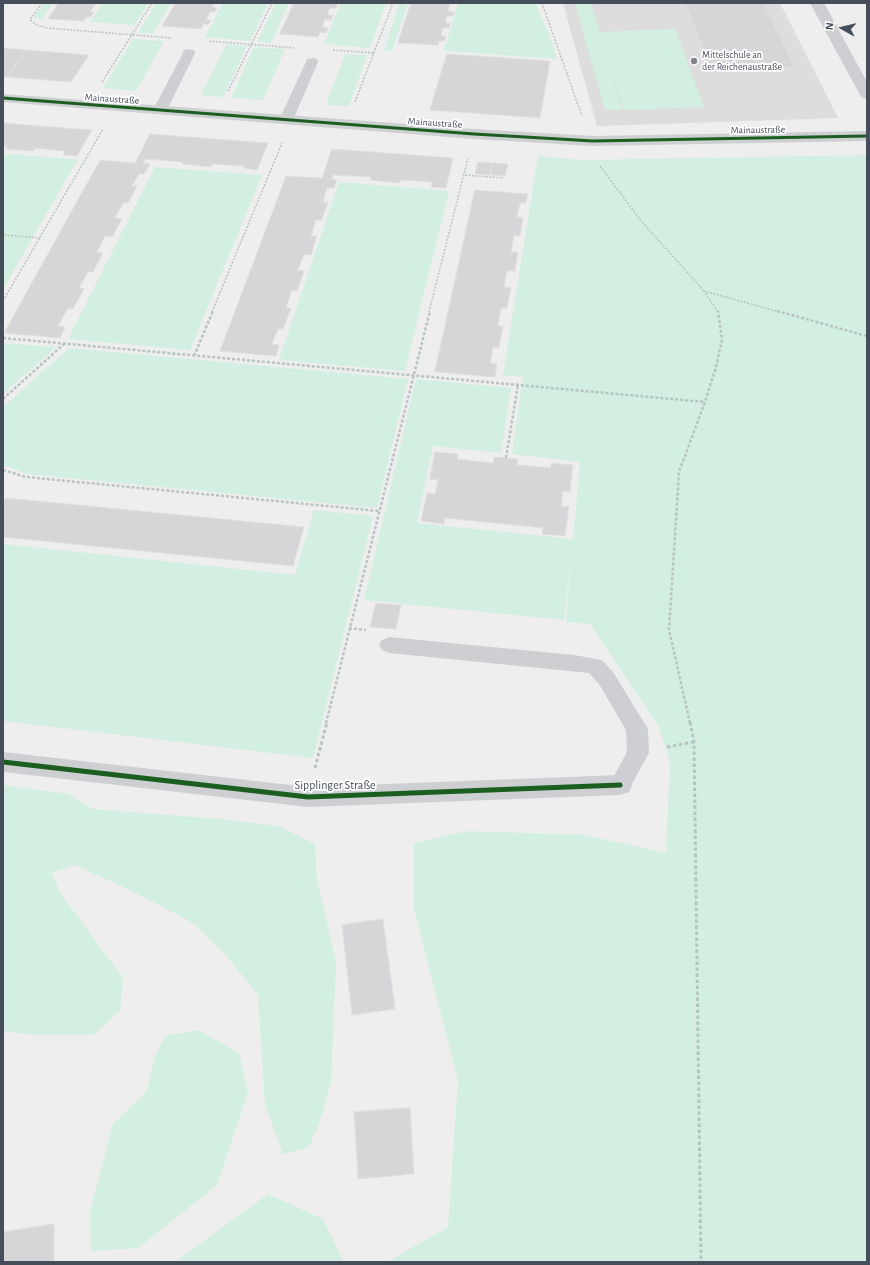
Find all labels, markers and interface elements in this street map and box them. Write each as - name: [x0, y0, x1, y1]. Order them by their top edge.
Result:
- north arrow: [822, 8, 862, 48]
- text: N: [824, 22, 836, 31]
- place label: Mittelschule an der Reichenaustraße: [702, 49, 782, 72]
- marker: Mittelschule an der Reichenaustraße: [689, 56, 699, 66]
- street label: Mainaustraße: [84, 91, 140, 107]
- street label: Mainaustraße: [407, 115, 463, 131]
- street label: Mainaustraße: [731, 124, 785, 136]
- street label: Sipplinger Straße: [294, 778, 376, 792]

